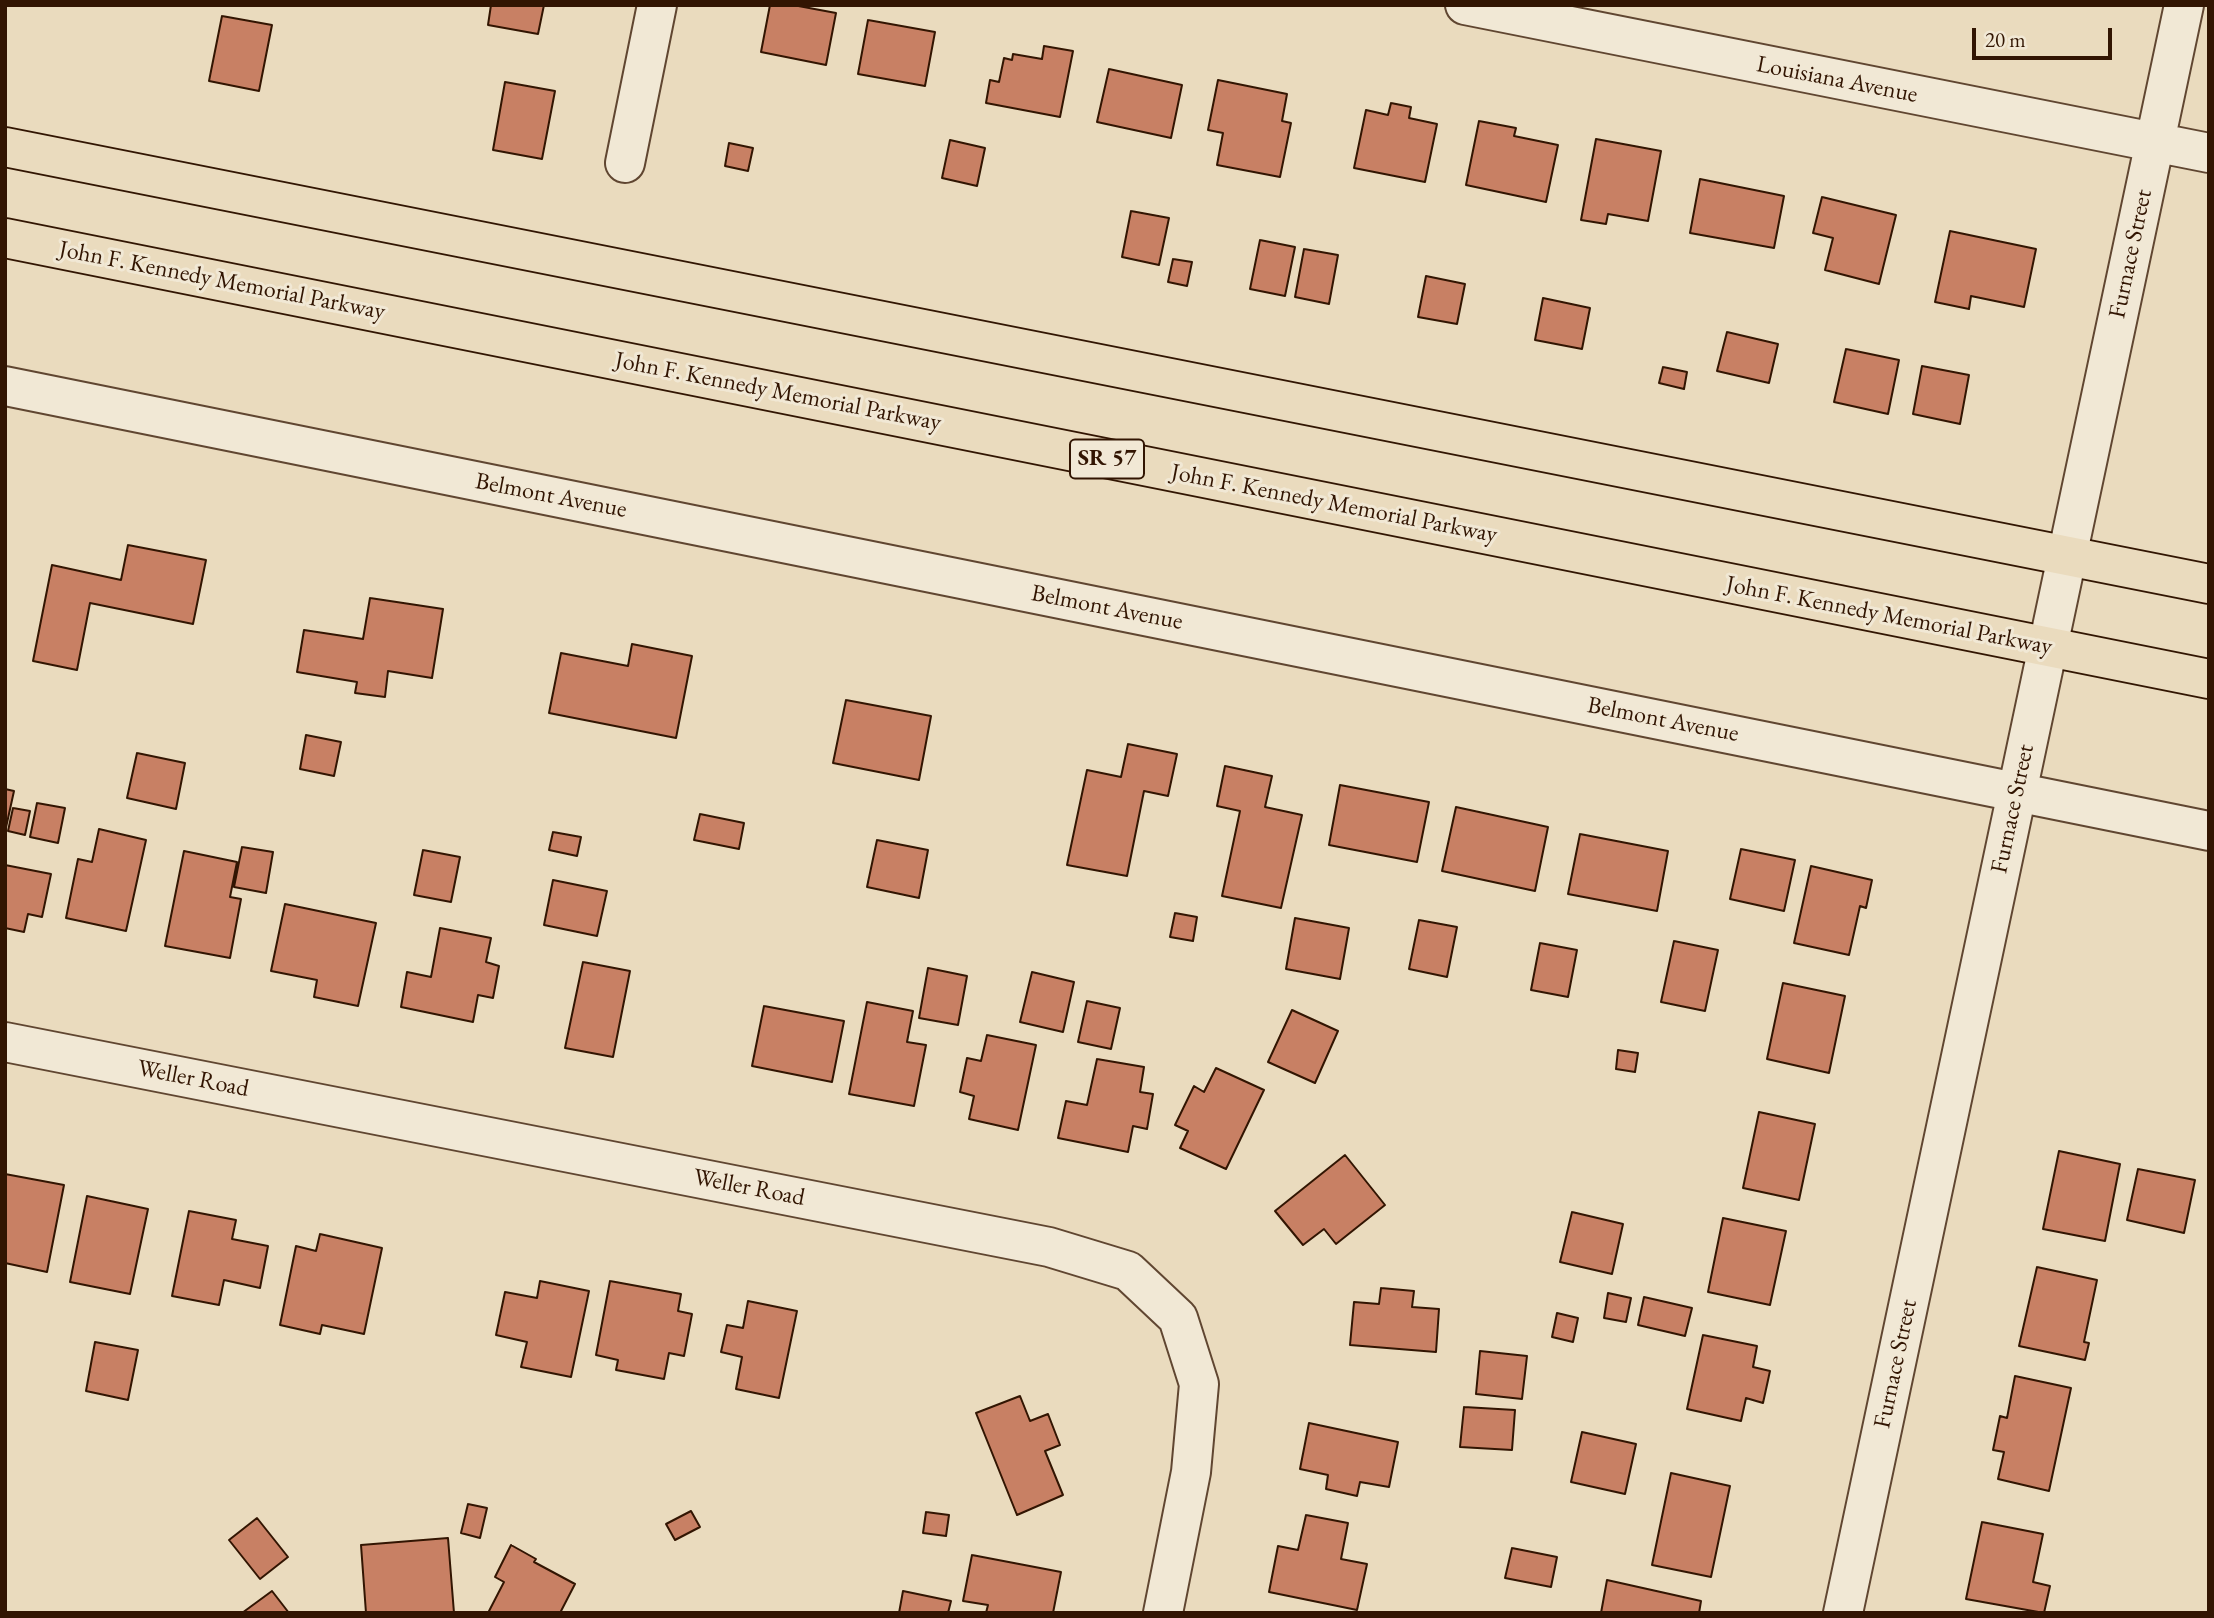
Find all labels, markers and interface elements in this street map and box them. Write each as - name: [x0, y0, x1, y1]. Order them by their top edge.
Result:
- scale bar: [1976, 14, 2116, 58]
- text: 20 m: [1985, 26, 2026, 53]
- street label: Louisiana Avenue: [1754, 50, 1920, 110]
- street label: Furnace Street: [2103, 187, 2159, 321]
- street label: John F. Kennedy Memorial Parkway: [56, 235, 388, 327]
- street label: John F. Kennedy Memorial Parkway: [612, 346, 944, 438]
- road number: SR 57: [1070, 440, 1144, 478]
- street label: John F. Kennedy Memorial Parkway: [1168, 458, 1500, 550]
- street label: Belmont Avenue: [473, 467, 629, 525]
- street label: John F. Kennedy Memorial Parkway: [1723, 570, 2055, 662]
- street label: Belmont Avenue: [1029, 579, 1185, 637]
- street label: Belmont Avenue: [1585, 691, 1741, 749]
- street label: Furnace Street: [1985, 742, 2041, 876]
- street label: Weller Road: [135, 1054, 251, 1104]
- street label: Weller Road: [691, 1163, 807, 1213]
- street label: Furnace Street: [1868, 1297, 1924, 1431]

